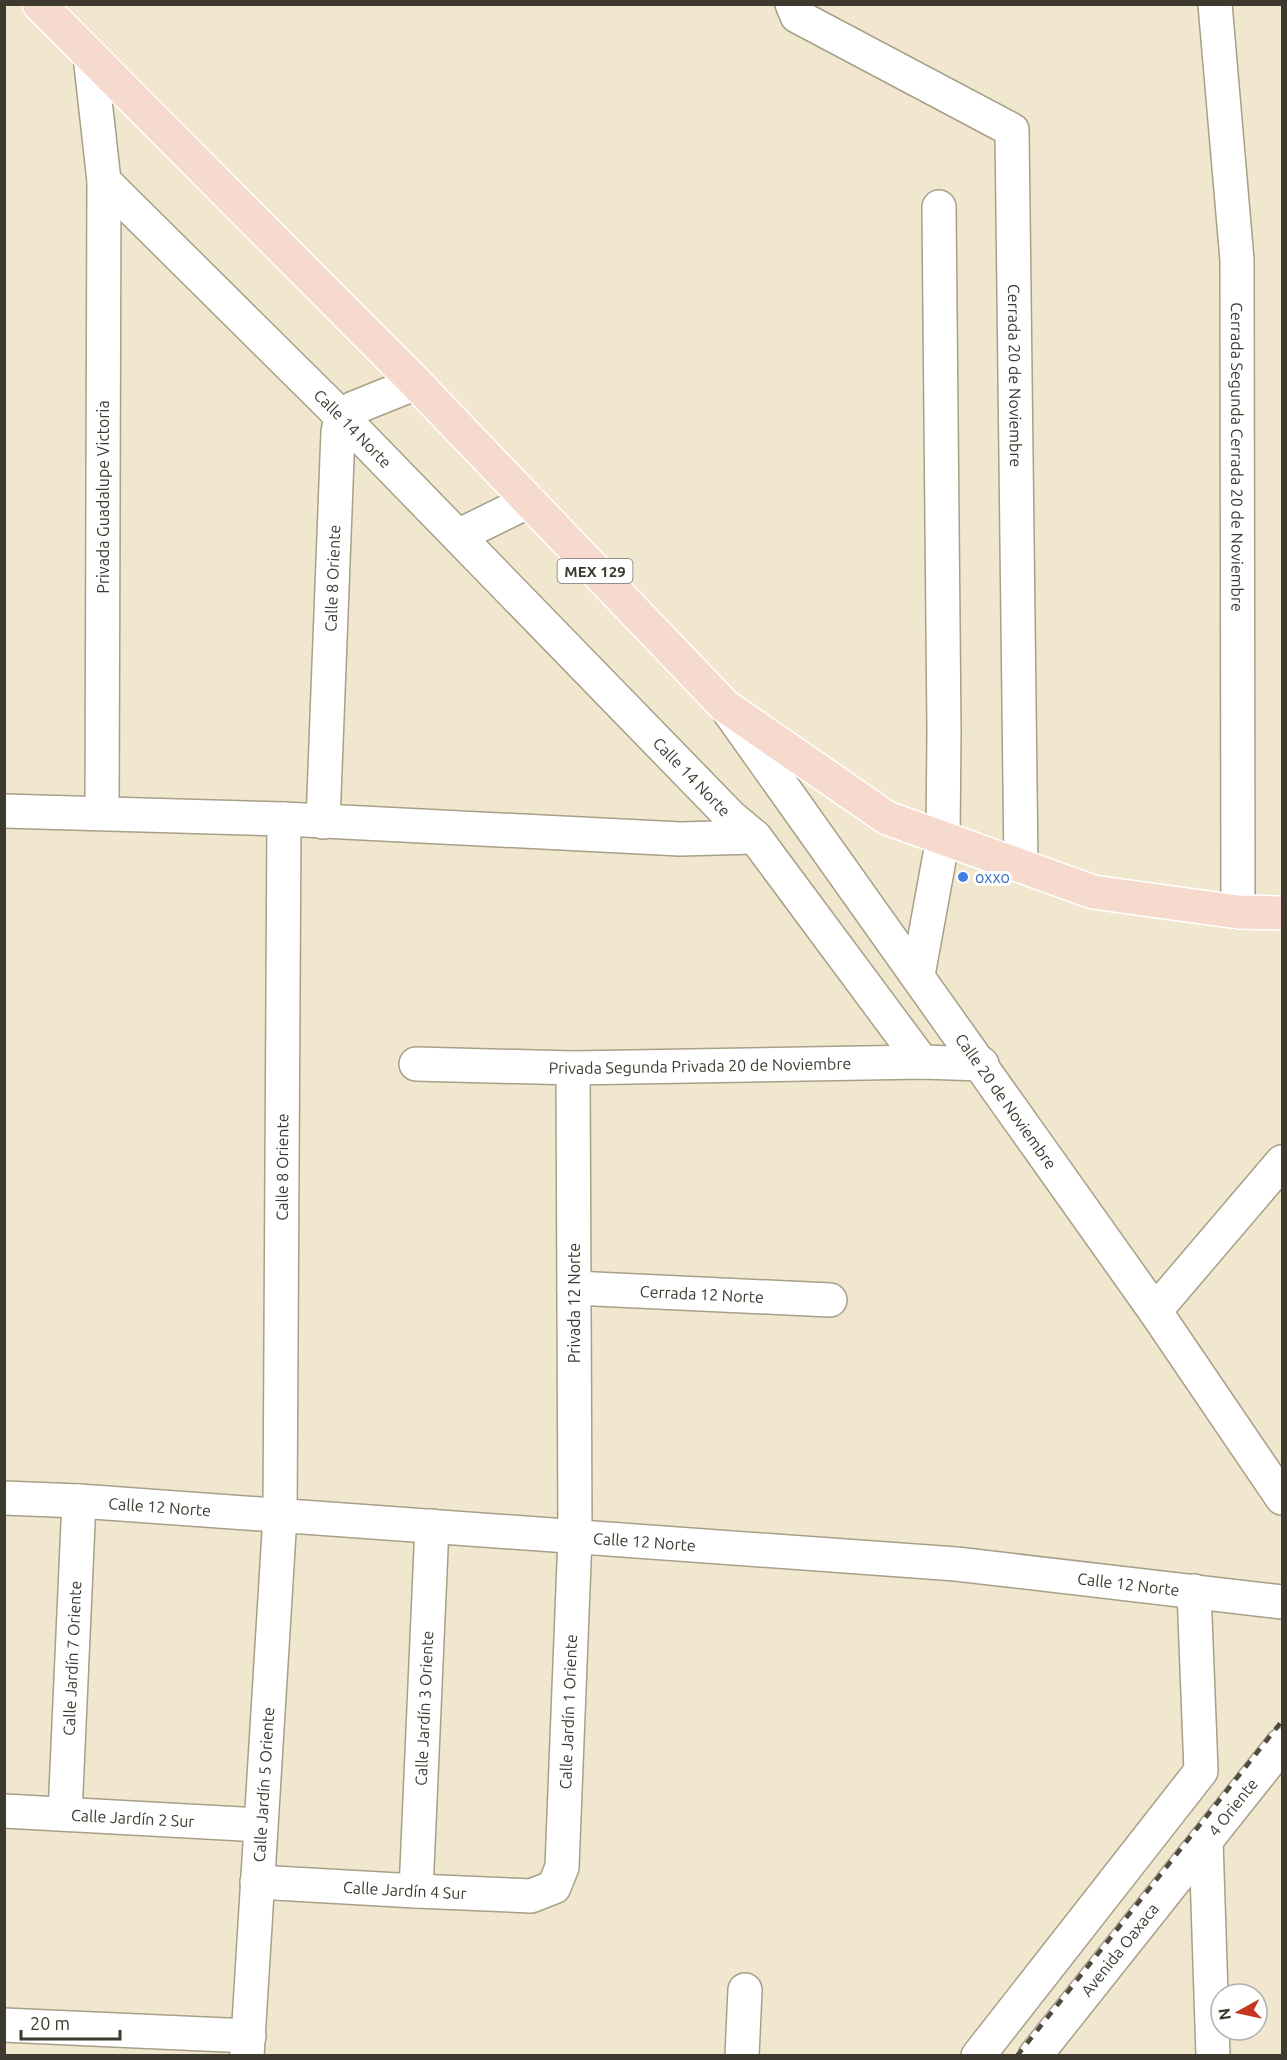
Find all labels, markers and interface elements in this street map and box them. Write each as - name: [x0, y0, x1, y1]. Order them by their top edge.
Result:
- street label: Cerrada 20 de Noviembre: [1005, 284, 1025, 467]
- street label: Cerrada Segunda Cerrada 20 de Noviembre: [1228, 302, 1247, 612]
- street label: Calle 14 Norte: [310, 386, 395, 471]
- street label: Privada Guadalupe Victoria: [94, 400, 112, 594]
- street label: Calle 8 Oriente: [321, 524, 343, 632]
- road number: MEX 129: [558, 559, 632, 583]
- street label: Calle 14 Norte: [650, 734, 734, 820]
- place label: oxxo: [975, 868, 1010, 886]
- marker: oxxo: [956, 870, 970, 884]
- street label: Calle 20 de Noviembre: [952, 1030, 1060, 1173]
- street label: Privada Segunda Privada 20 de Noviembre: [548, 1054, 851, 1077]
- street label: Calle 8 Oriente: [273, 1113, 291, 1221]
- street label: Privada 12 Norte: [565, 1243, 583, 1363]
- street label: Cerrada 12 Norte: [639, 1282, 764, 1306]
- street label: Calle 12 Norte: [108, 1494, 212, 1519]
- street label: Calle 12 Norte: [593, 1529, 696, 1554]
- street label: Calle 12 Norte: [1076, 1569, 1181, 1599]
- street label: Calle Jardín 7 Oriente: [60, 1580, 84, 1736]
- street label: Calle Jardín 3 Oriente: [412, 1630, 436, 1786]
- street label: Calle Jardín 1 Oriente: [556, 1634, 580, 1790]
- street label: Calle Jardín 5 Oriente: [250, 1706, 277, 1863]
- street label: 4 Oriente: [1205, 1775, 1261, 1839]
- street label: Calle Jardín 2 Sur: [71, 1806, 195, 1830]
- street label: Calle Jardín 4 Sur: [343, 1878, 467, 1902]
- street label: Avenida Oaxaca: [1077, 1899, 1162, 2000]
- north arrow: [1209, 1982, 1269, 2042]
- scale bar: [21, 2003, 120, 2041]
- text: N: [1214, 2007, 1234, 2021]
- text: 20 m: [30, 2013, 70, 2033]

